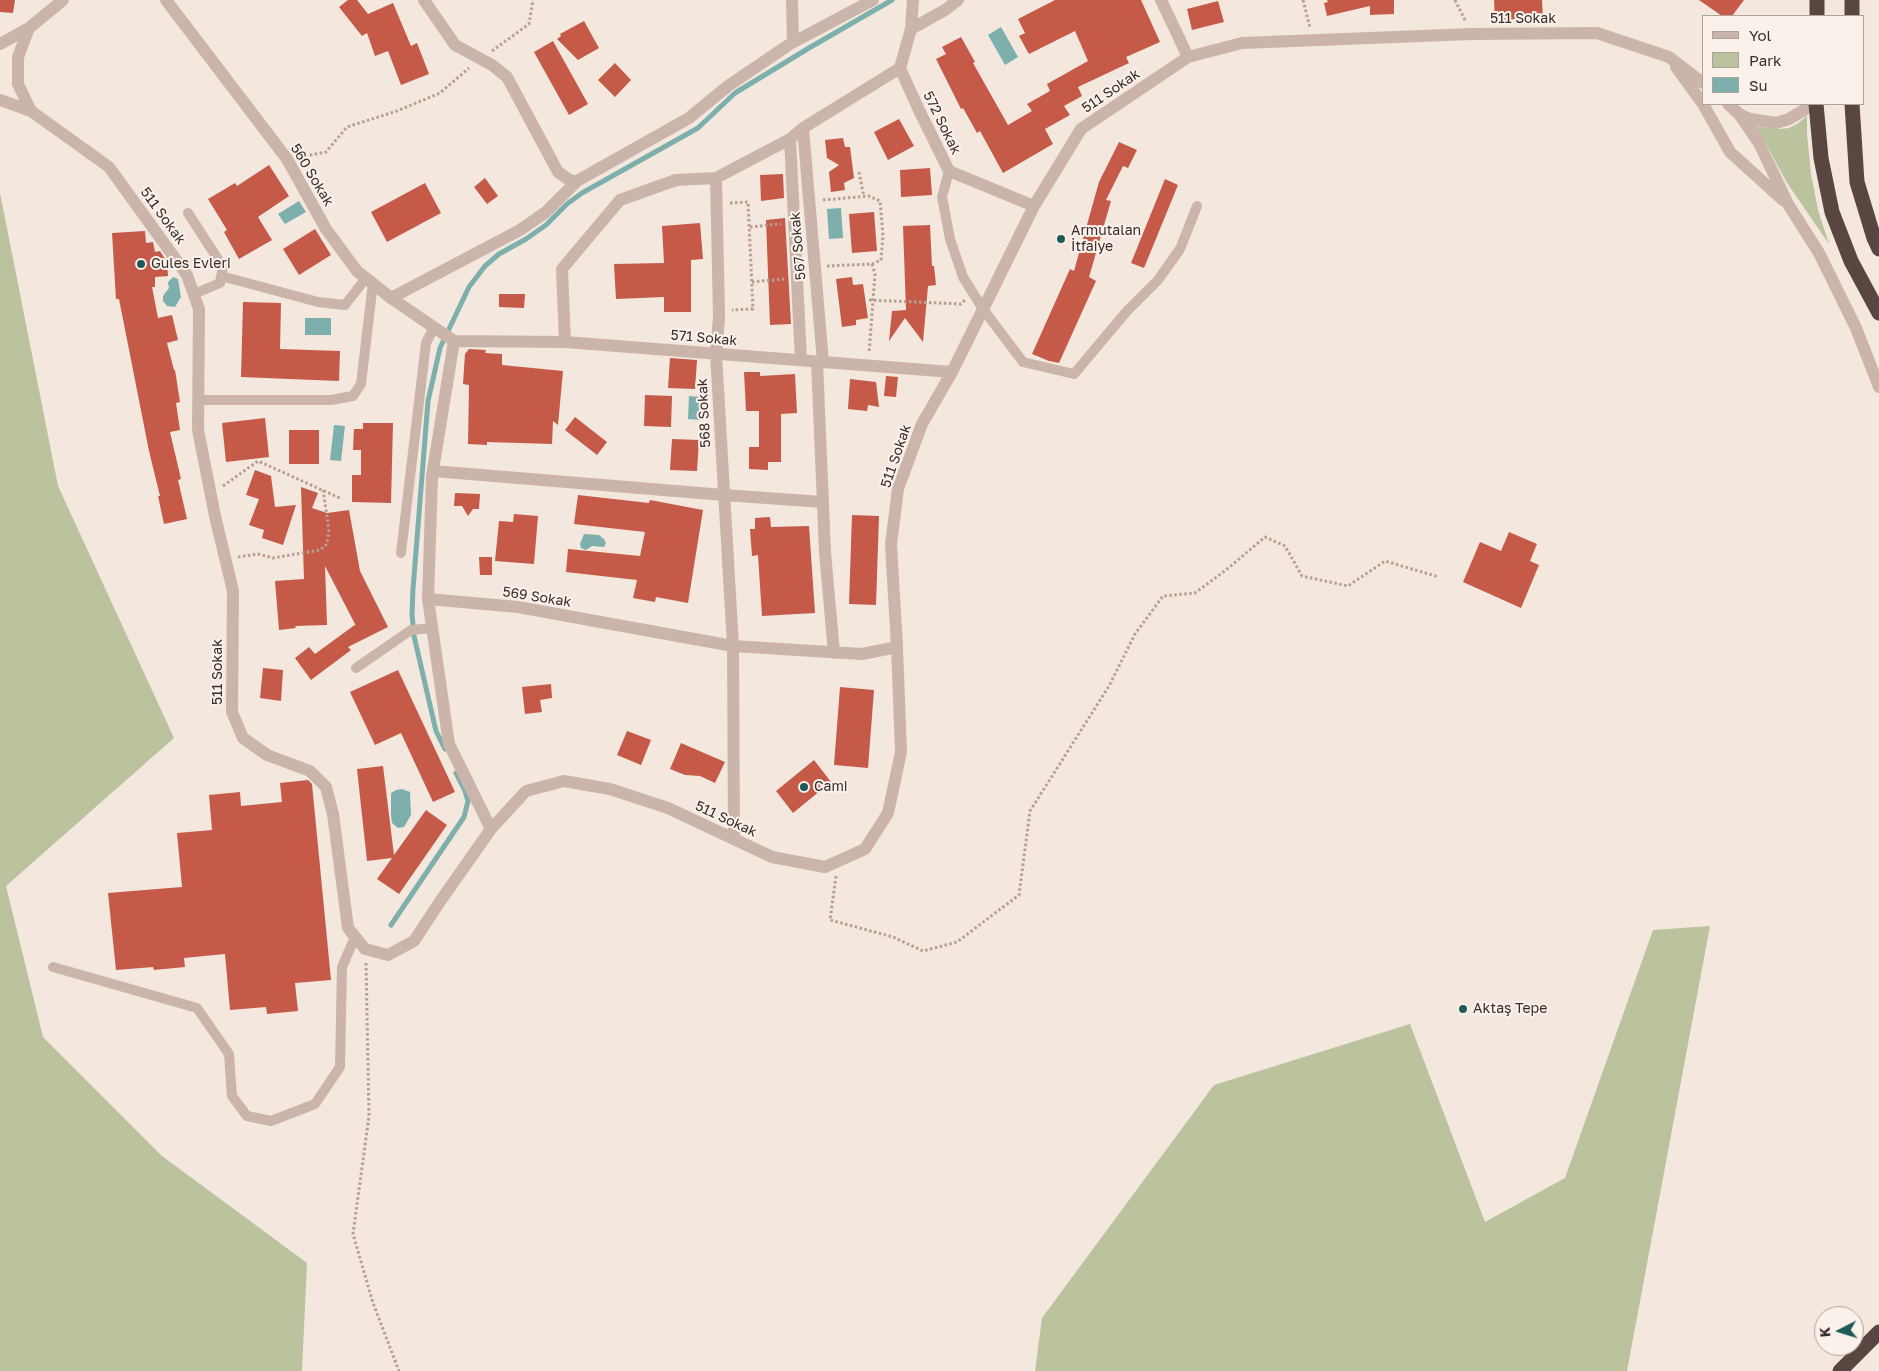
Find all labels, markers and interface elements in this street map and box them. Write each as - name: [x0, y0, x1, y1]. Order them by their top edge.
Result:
- street label: 511 Sokak: [1490, 11, 1556, 27]
- legend: [1702, 15, 1864, 105]
- text: Yol: [1749, 26, 1771, 44]
- text: Park: [1749, 51, 1781, 69]
- street label: 511 Sokak: [1079, 66, 1143, 116]
- text: Su: [1749, 76, 1768, 94]
- street label: 572 Sokak: [920, 89, 964, 157]
- street label: 560 Sokak: [287, 141, 337, 209]
- street label: 511 Sokak: [137, 184, 189, 248]
- street label: 567 Sokak: [787, 211, 809, 281]
- place label: Armutalan İtfaiye: [1071, 223, 1141, 256]
- marker: Armutalan İtfaiye: [1055, 233, 1067, 245]
- place label: Gules Evleri: [151, 256, 231, 272]
- marker: Gules Evleri: [135, 258, 147, 270]
- street label: 571 Sokak: [670, 327, 738, 349]
- street label: 568 Sokak: [694, 378, 714, 448]
- street label: 511 Sokak: [877, 422, 915, 490]
- street label: 569 Sokak: [501, 583, 573, 611]
- street label: 511 Sokak: [210, 639, 226, 705]
- place label: Cami: [814, 779, 848, 795]
- marker: Cami: [798, 781, 810, 793]
- street label: 511 Sokak: [692, 797, 760, 841]
- place label: Aktaş Tepe: [1473, 1001, 1547, 1017]
- marker: Aktaş Tepe: [1457, 1003, 1469, 1015]
- north arrow: [1814, 1306, 1864, 1356]
- text: K: [1816, 1326, 1833, 1338]

